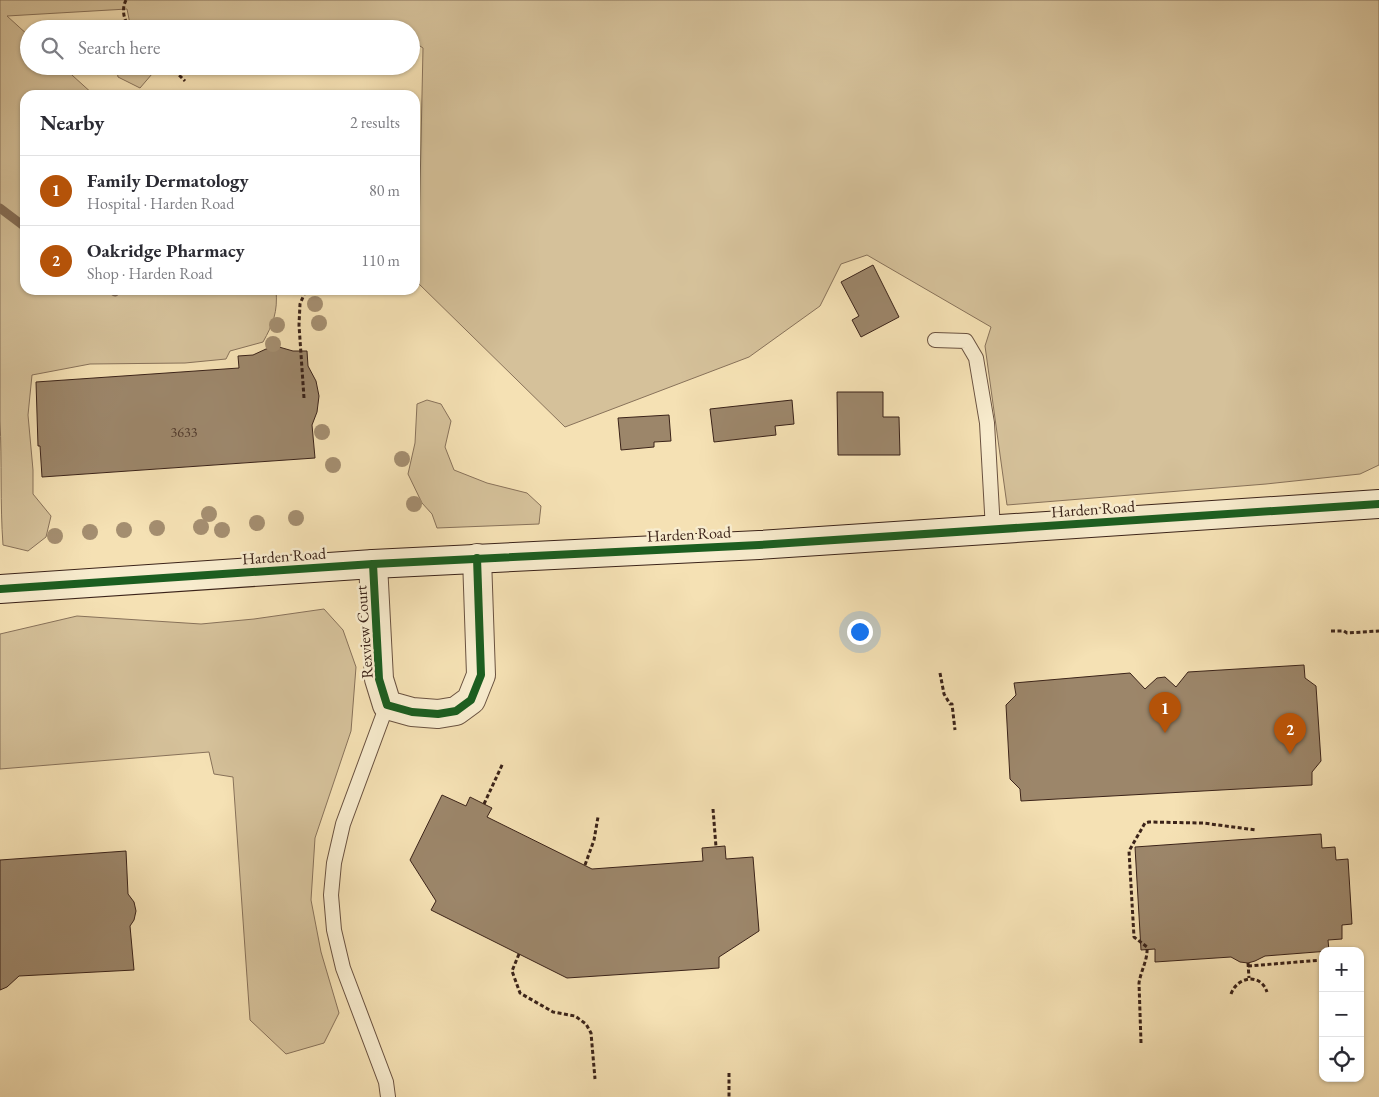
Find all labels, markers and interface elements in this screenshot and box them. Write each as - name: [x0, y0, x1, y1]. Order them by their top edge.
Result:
- search box: [20, 20, 420, 75]
- icon: search: [38, 34, 66, 62]
- text: Search here: [78, 35, 160, 60]
- text: Nearby: [40, 109, 104, 136]
- text: 2 results: [350, 112, 400, 133]
- text: Family Dermatology: [87, 168, 249, 193]
- text: 1: [52, 180, 60, 201]
- text: 80 m: [369, 180, 400, 201]
- text: Hospital · Harden Road: [87, 193, 234, 214]
- text: Oakridge Pharmacy: [87, 238, 245, 263]
- text: 2: [52, 250, 60, 271]
- text: 110 m: [361, 250, 400, 271]
- text: Shop · Harden Road: [87, 263, 213, 284]
- house number: 3633: [171, 423, 198, 441]
- street label: Harden Road: [1050, 496, 1137, 522]
- street label: Harden Road: [646, 521, 732, 547]
- street label: Harden Road: [241, 543, 328, 569]
- street label: Rexview Court: [350, 585, 378, 679]
- your location: [847, 619, 873, 645]
- pin: 1: [1149, 692, 1181, 733]
- pin: 2: [1274, 713, 1306, 754]
- map controls: [1319, 947, 1364, 1082]
- button: +: [1319, 947, 1364, 992]
- button: −: [1319, 992, 1364, 1037]
- button: locate: [1319, 1037, 1364, 1082]

